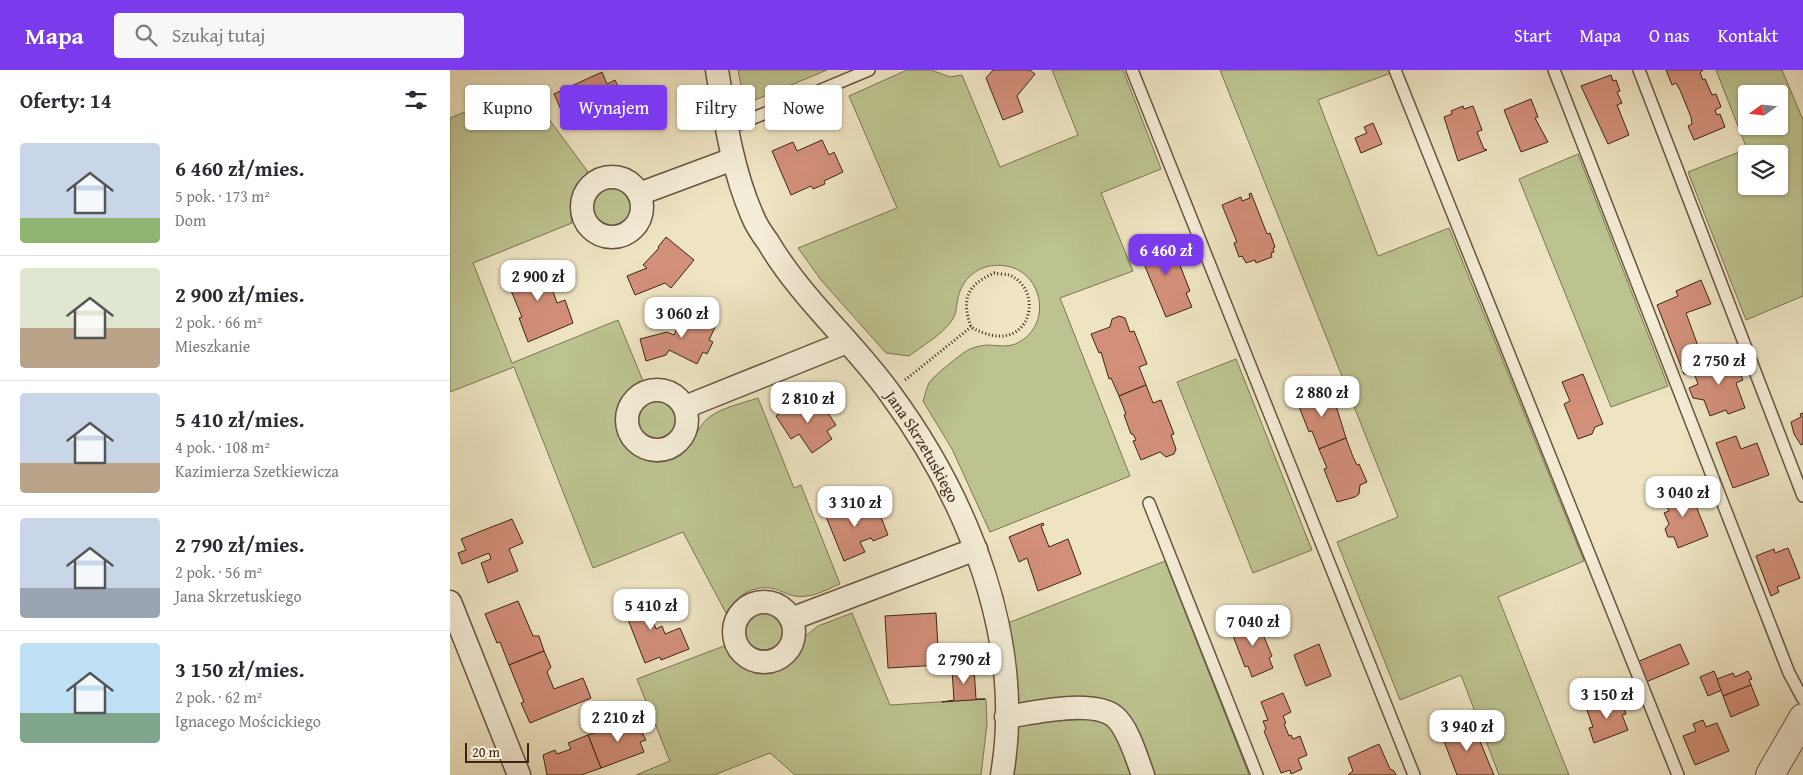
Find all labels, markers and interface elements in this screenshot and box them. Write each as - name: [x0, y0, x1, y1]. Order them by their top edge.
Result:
- search box: [114, 13, 464, 58]
- text: Mapa: [25, 18, 84, 53]
- icon: search: [132, 21, 160, 49]
- text: Szukaj tutaj: [172, 21, 265, 49]
- text: Start: [1514, 22, 1552, 49]
- text: Mapa: [1580, 22, 1621, 49]
- text: O nas: [1649, 22, 1690, 49]
- text: Kontakt: [1718, 22, 1778, 49]
- text: Oferty: 14: [20, 85, 112, 116]
- chip: Kupno: [465, 85, 550, 130]
- chip: Wynajem: [560, 85, 667, 130]
- chip: Filtry: [677, 85, 755, 130]
- chip: Nowe: [765, 85, 842, 130]
- north arrow: [1738, 85, 1788, 135]
- map controls: [1738, 85, 1788, 195]
- icon: filters: [402, 86, 430, 114]
- button: layers: [1738, 145, 1788, 195]
- text: 6 460 zł/mies.: [175, 153, 305, 184]
- icon: home: [60, 163, 120, 223]
- text: 5 pok. · 173 m²: [175, 184, 270, 208]
- text: Dom: [175, 208, 206, 232]
- pin: 6 460 zł: [1114, 234, 1218, 276]
- text: 6 460 zł: [1139, 238, 1193, 262]
- pin: 2 900 zł: [486, 260, 590, 302]
- text: 2 900 zł: [511, 264, 565, 288]
- text: 2 900 zł/mies.: [175, 279, 305, 310]
- icon: home: [60, 288, 120, 348]
- pin: 3 060 zł: [630, 296, 734, 339]
- text: 3 060 zł: [655, 301, 709, 325]
- text: 2 pok. · 66 m²: [175, 310, 262, 334]
- text: Mieszkanie: [175, 334, 250, 358]
- pin: 2 750 zł: [1667, 344, 1771, 386]
- text: 2 750 zł: [1692, 348, 1746, 372]
- pin: 2 880 zł: [1270, 376, 1374, 418]
- text: 2 880 zł: [1295, 380, 1349, 404]
- pin: 2 810 zł: [756, 382, 860, 424]
- street label: Jana Skrzetuskiego: [879, 384, 966, 506]
- text: 2 810 zł: [781, 386, 835, 410]
- text: 5 410 zł/mies.: [175, 404, 305, 435]
- icon: home: [60, 413, 120, 473]
- text: 4 pok. · 108 m²: [175, 435, 270, 459]
- text: Kazimierza Szetkiewicza: [175, 459, 339, 483]
- pin: 3 040 zł: [1631, 476, 1735, 518]
- text: 3 040 zł: [1656, 480, 1710, 504]
- pin: 3 310 zł: [803, 486, 907, 528]
- text: 3 310 zł: [828, 490, 882, 514]
- text: 2 790 zł/mies.: [175, 529, 305, 560]
- icon: home: [60, 538, 120, 598]
- text: 2 pok. · 56 m²: [175, 560, 262, 584]
- text: Jana Skrzetuskiego: [175, 584, 302, 608]
- pin: 5 410 zł: [599, 588, 703, 631]
- text: 5 410 zł: [624, 593, 678, 617]
- pin: 7 040 zł: [1201, 604, 1305, 647]
- text: 7 040 zł: [1226, 609, 1280, 633]
- pin: 2 790 zł: [912, 642, 1016, 685]
- text: 2 790 zł: [937, 647, 991, 671]
- text: 3 150 zł/mies.: [175, 654, 305, 685]
- icon: home: [60, 663, 120, 723]
- pin: 3 150 zł: [1555, 678, 1659, 720]
- text: 3 150 zł: [1580, 682, 1634, 706]
- text: 2 pok. · 62 m²: [175, 685, 262, 709]
- pin: 2 210 zł: [566, 700, 670, 743]
- text: 2 210 zł: [591, 705, 645, 729]
- text: Ignacego Mościckiego: [175, 709, 321, 733]
- pin: 3 940 zł: [1415, 710, 1519, 752]
- text: 3 940 zł: [1440, 714, 1494, 738]
- scale bar: [465, 740, 529, 763]
- text: 20 m: [472, 742, 500, 762]

